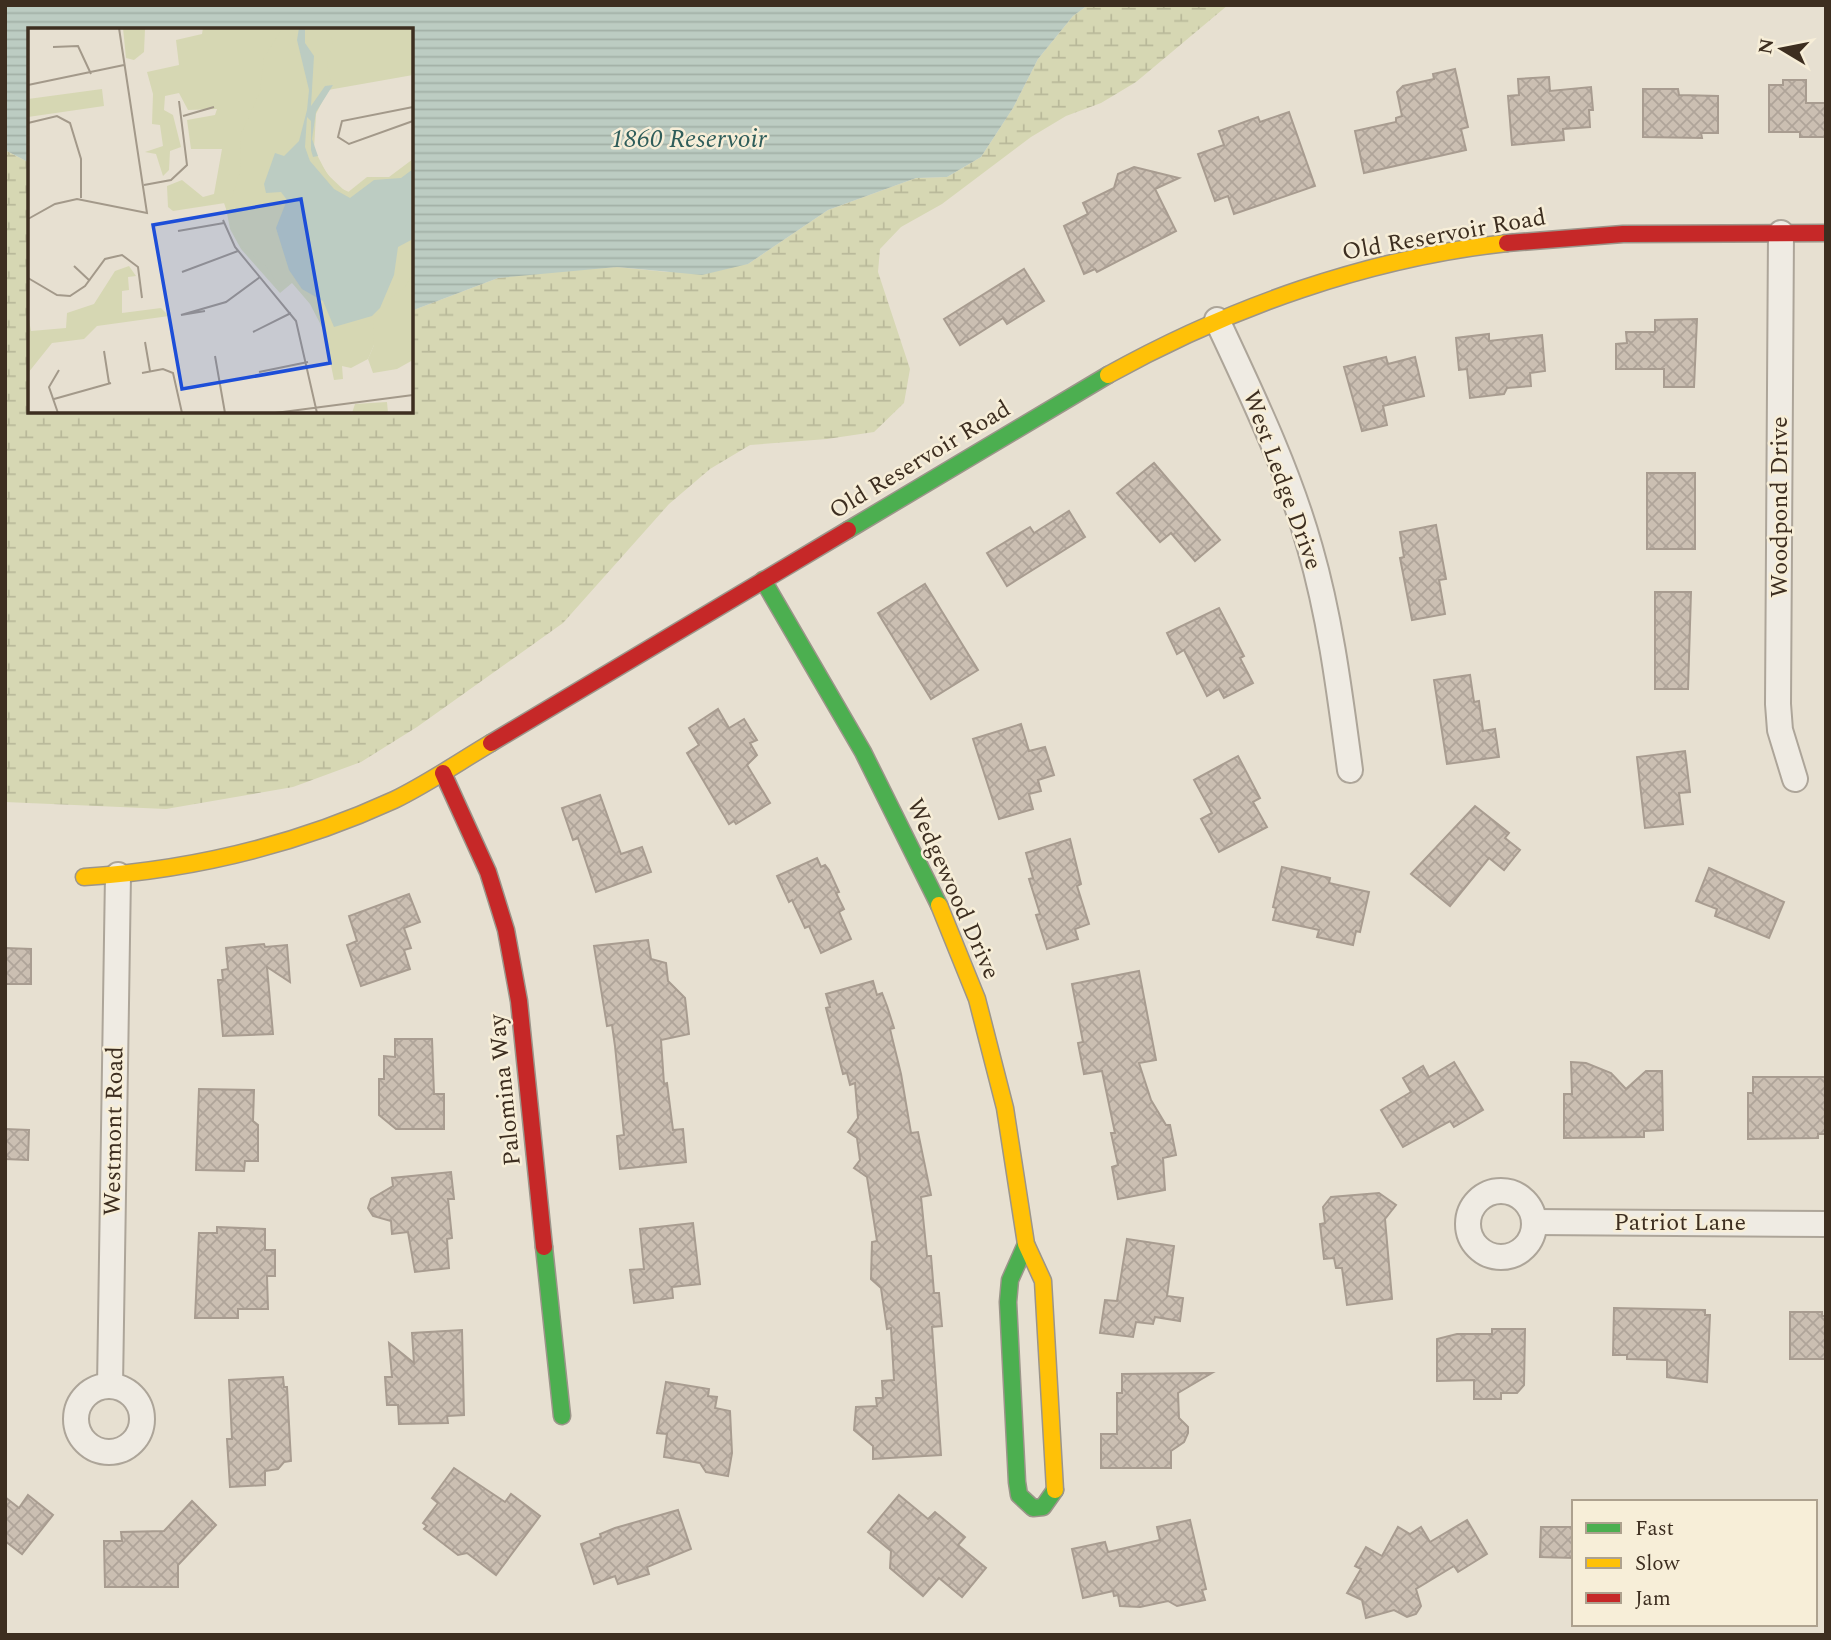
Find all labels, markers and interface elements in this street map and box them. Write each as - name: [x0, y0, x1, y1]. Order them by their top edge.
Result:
- north arrow: [1747, 14, 1817, 84]
- inset map: [28, 28, 413, 413]
- text: N: [1751, 36, 1782, 56]
- water label: 1860 Reservoir: [611, 119, 768, 159]
- street label: Old Reservoir Road: [1339, 199, 1549, 271]
- street label: West Ledge Drive: [1233, 385, 1331, 575]
- street label: Old Reservoir Road: [822, 391, 1018, 529]
- street label: Woodpond Drive: [1762, 416, 1798, 598]
- street label: Wedgewood Drive: [897, 793, 1009, 985]
- street label: Palomina Way: [479, 1011, 531, 1168]
- street label: Westmont Road: [95, 1046, 133, 1216]
- street label: Patriot Lane: [1614, 1205, 1746, 1241]
- legend: [1572, 1500, 1817, 1626]
- text: Fast: [1635, 1513, 1674, 1545]
- text: Slow: [1635, 1548, 1681, 1580]
- text: Jam: [1635, 1583, 1671, 1615]

